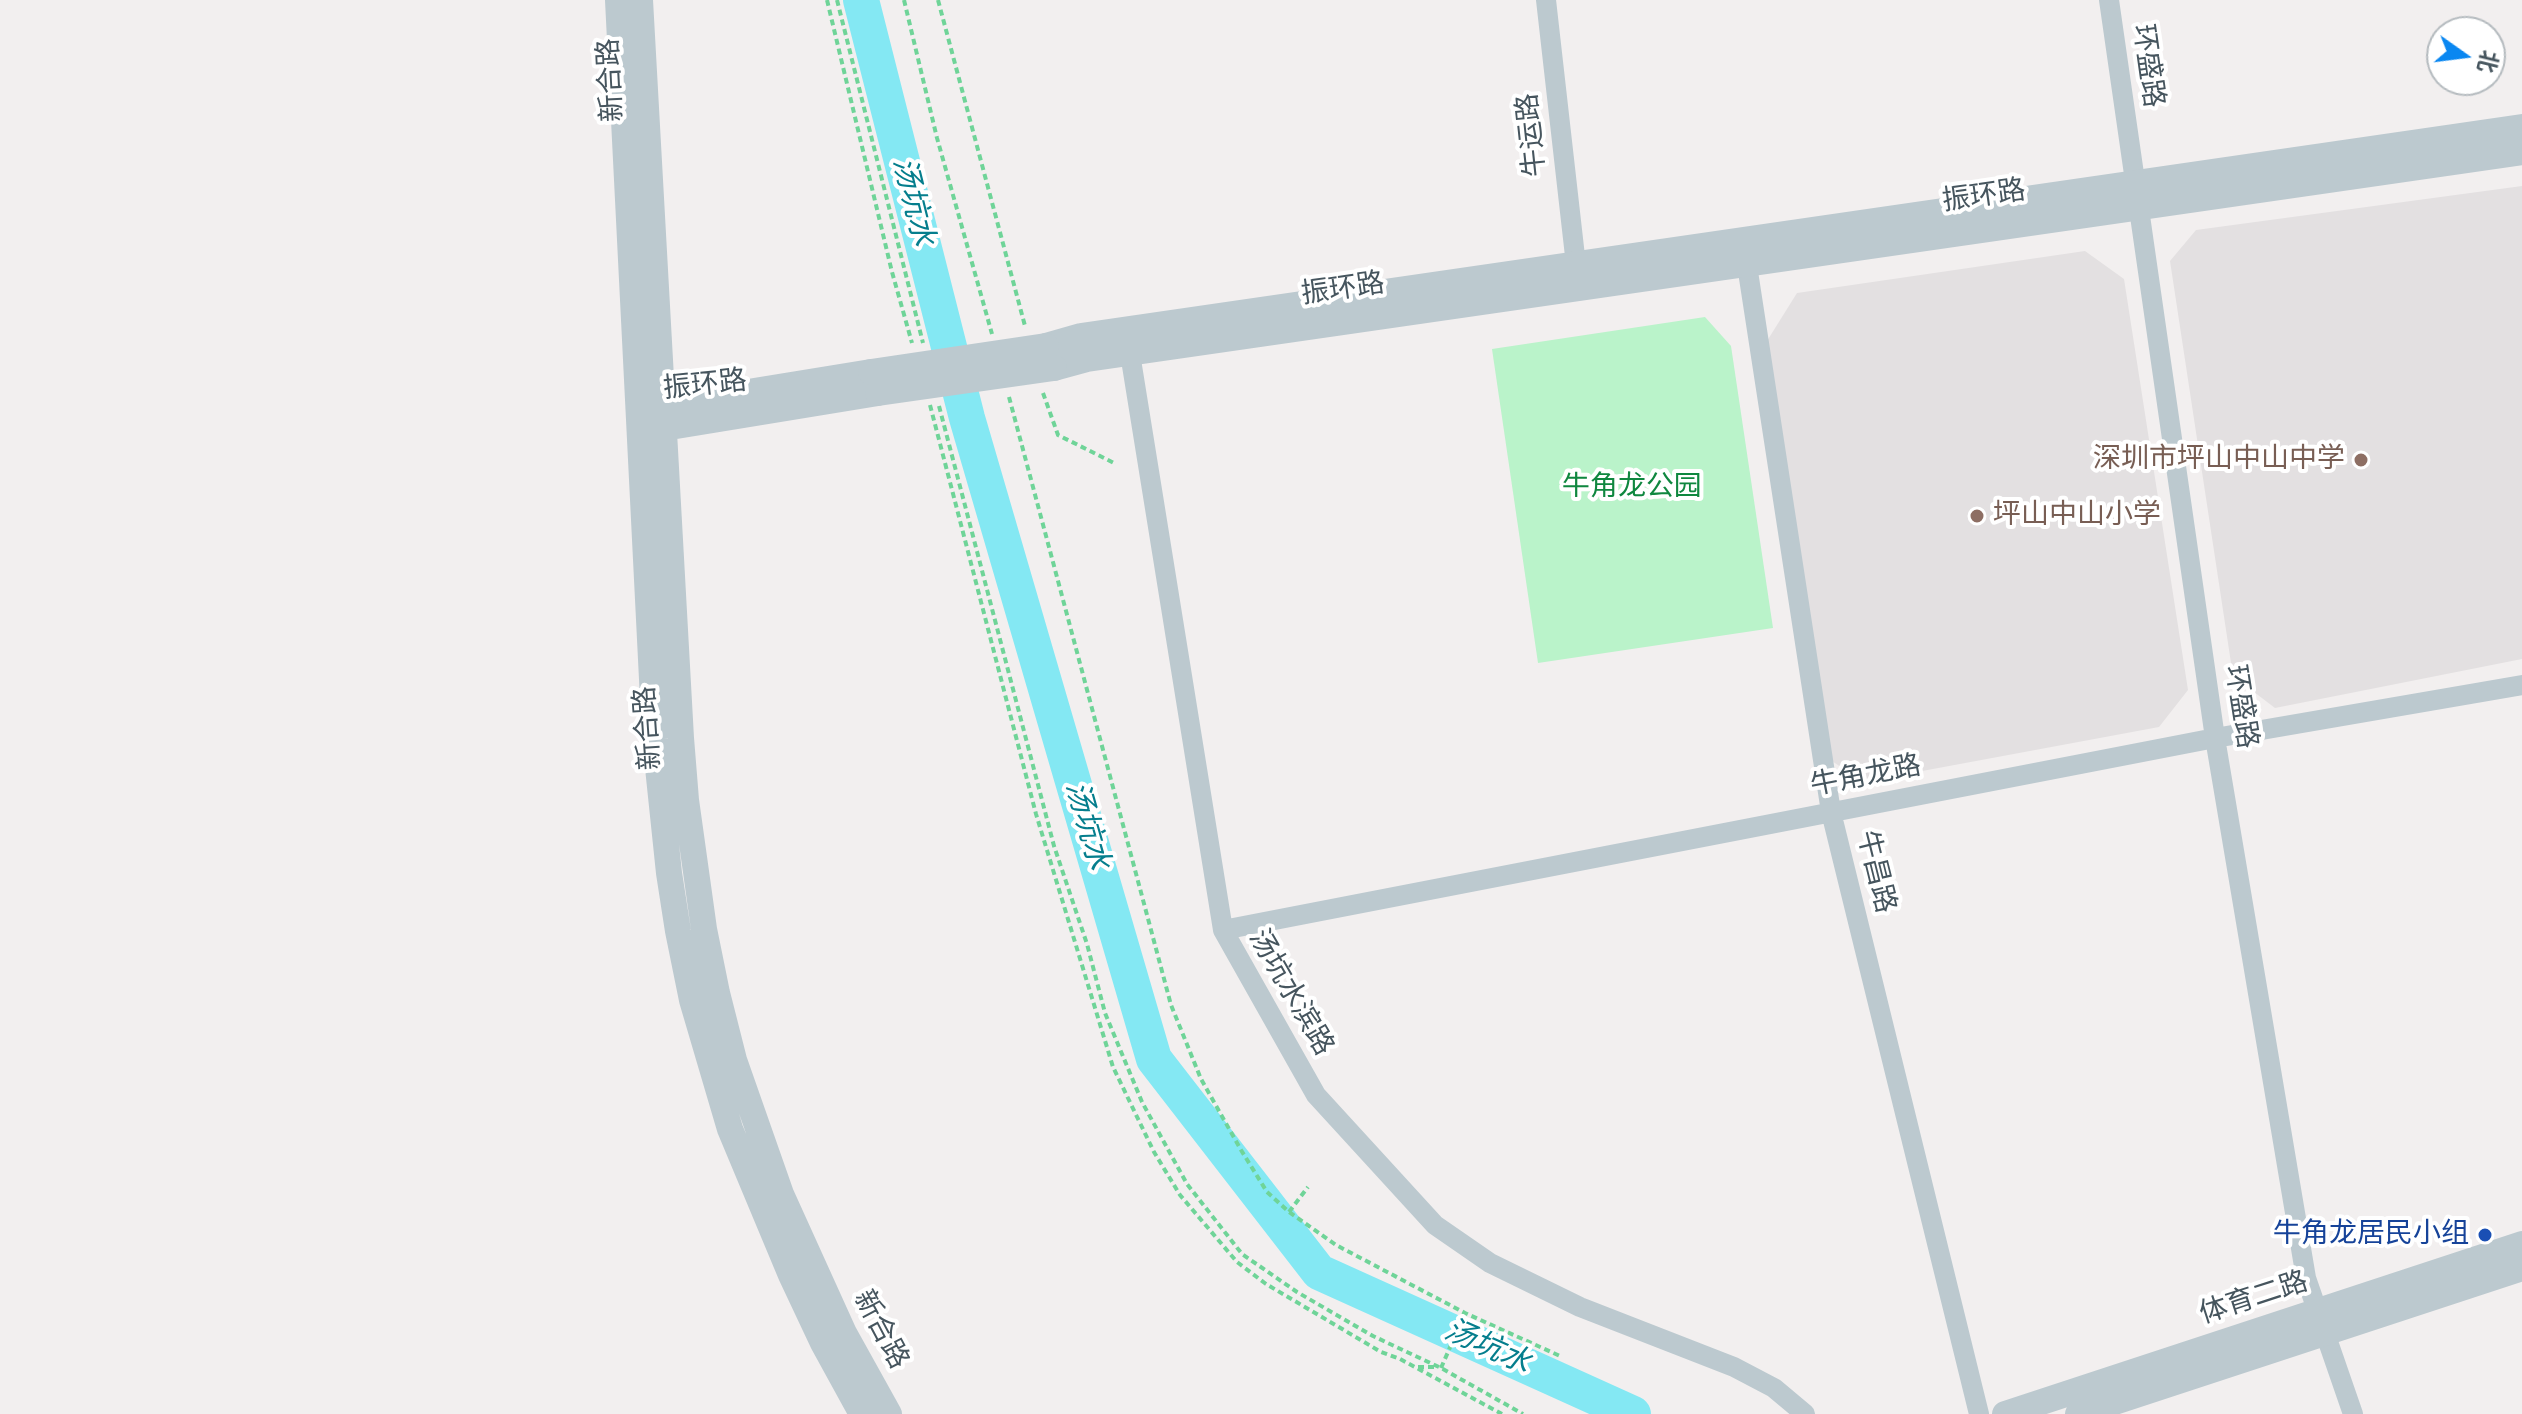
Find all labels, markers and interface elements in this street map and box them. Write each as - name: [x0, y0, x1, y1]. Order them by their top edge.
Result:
- north arrow: [2426, 16, 2506, 96]
- street label: 环盛路: [2125, 22, 2169, 110]
- street label: 新合路: [593, 37, 631, 123]
- text: 北: [2470, 47, 2506, 76]
- street label: 牛运路: [1512, 91, 1554, 179]
- water label: 汤坑水: [884, 154, 940, 250]
- street label: 振环路: [1940, 175, 2028, 219]
- street label: 振环路: [1299, 268, 1387, 312]
- street label: 振环路: [661, 365, 749, 407]
- place label: 深圳市坪山中山中学: [2093, 443, 2345, 477]
- marker: 深圳市坪山中山中学: [2352, 451, 2370, 469]
- park label: 牛角龙公园: [1562, 471, 1702, 505]
- place label: 坪山中山小学: [1993, 499, 2161, 533]
- marker: 坪山中山小学: [1968, 507, 1986, 525]
- street label: 环盛路: [2217, 663, 2263, 751]
- street label: 新合路: [629, 685, 669, 771]
- street label: 牛角龙路: [1808, 750, 1924, 804]
- water label: 汤坑水: [1056, 778, 1116, 874]
- street label: 牛昌路: [1849, 827, 1901, 917]
- street label: 汤坑水滨路: [1240, 924, 1340, 1062]
- place label: 牛角龙居民小组: [2273, 1218, 2469, 1252]
- marker: 牛角龙居民小组: [2476, 1226, 2494, 1244]
- street label: 体育二路: [2196, 1266, 2312, 1332]
- street label: 新合路: [845, 1285, 915, 1375]
- water label: 汤坑水: [1439, 1313, 1535, 1383]

